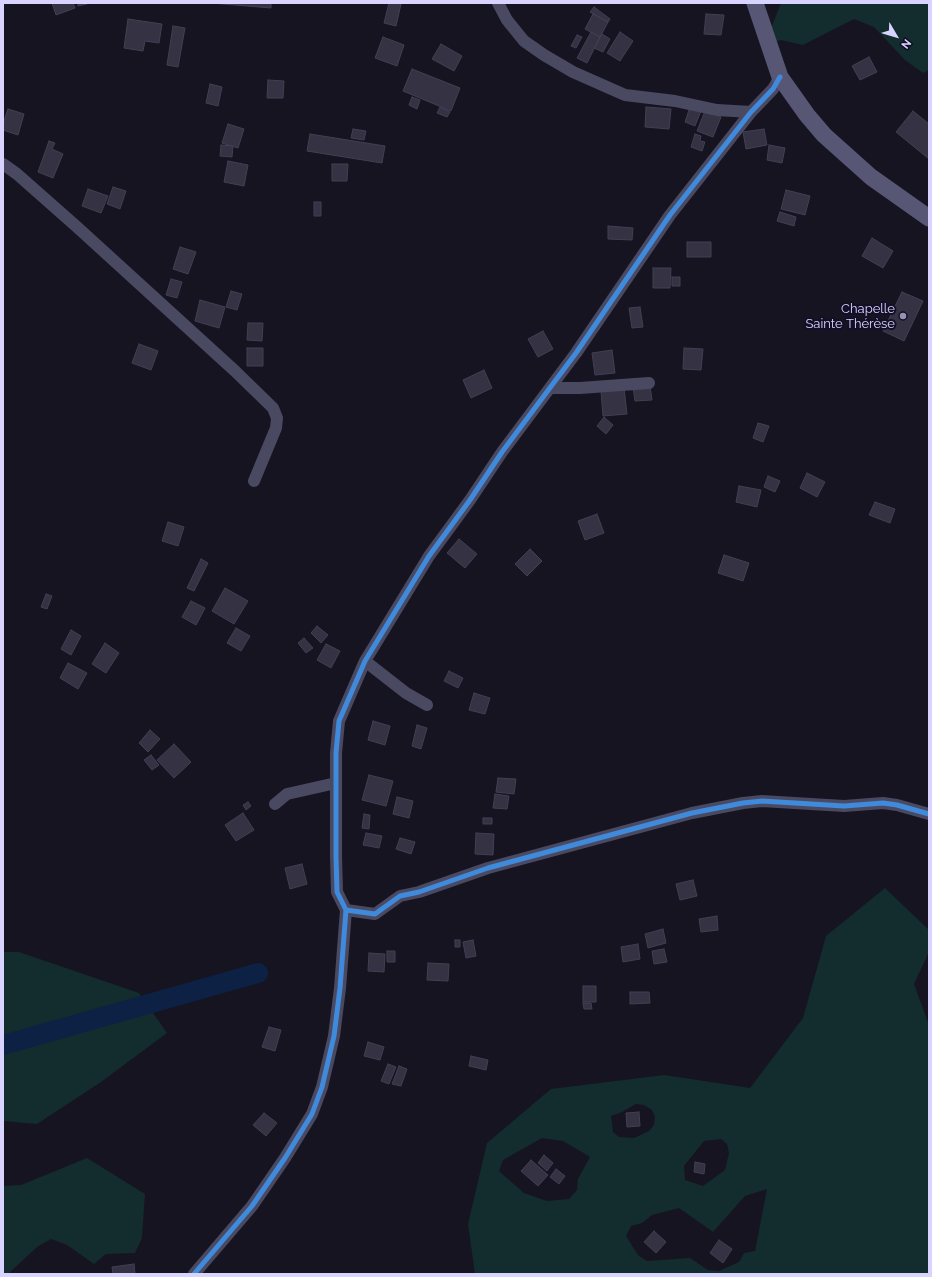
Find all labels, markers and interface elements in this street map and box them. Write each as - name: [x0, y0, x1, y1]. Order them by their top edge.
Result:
- north arrow: [876, 16, 916, 56]
- text: N: [898, 36, 914, 51]
- place label: Chapelle Sainte Thérèse: [805, 301, 895, 332]
- marker: Chapelle Sainte Thérèse: [898, 311, 908, 321]

